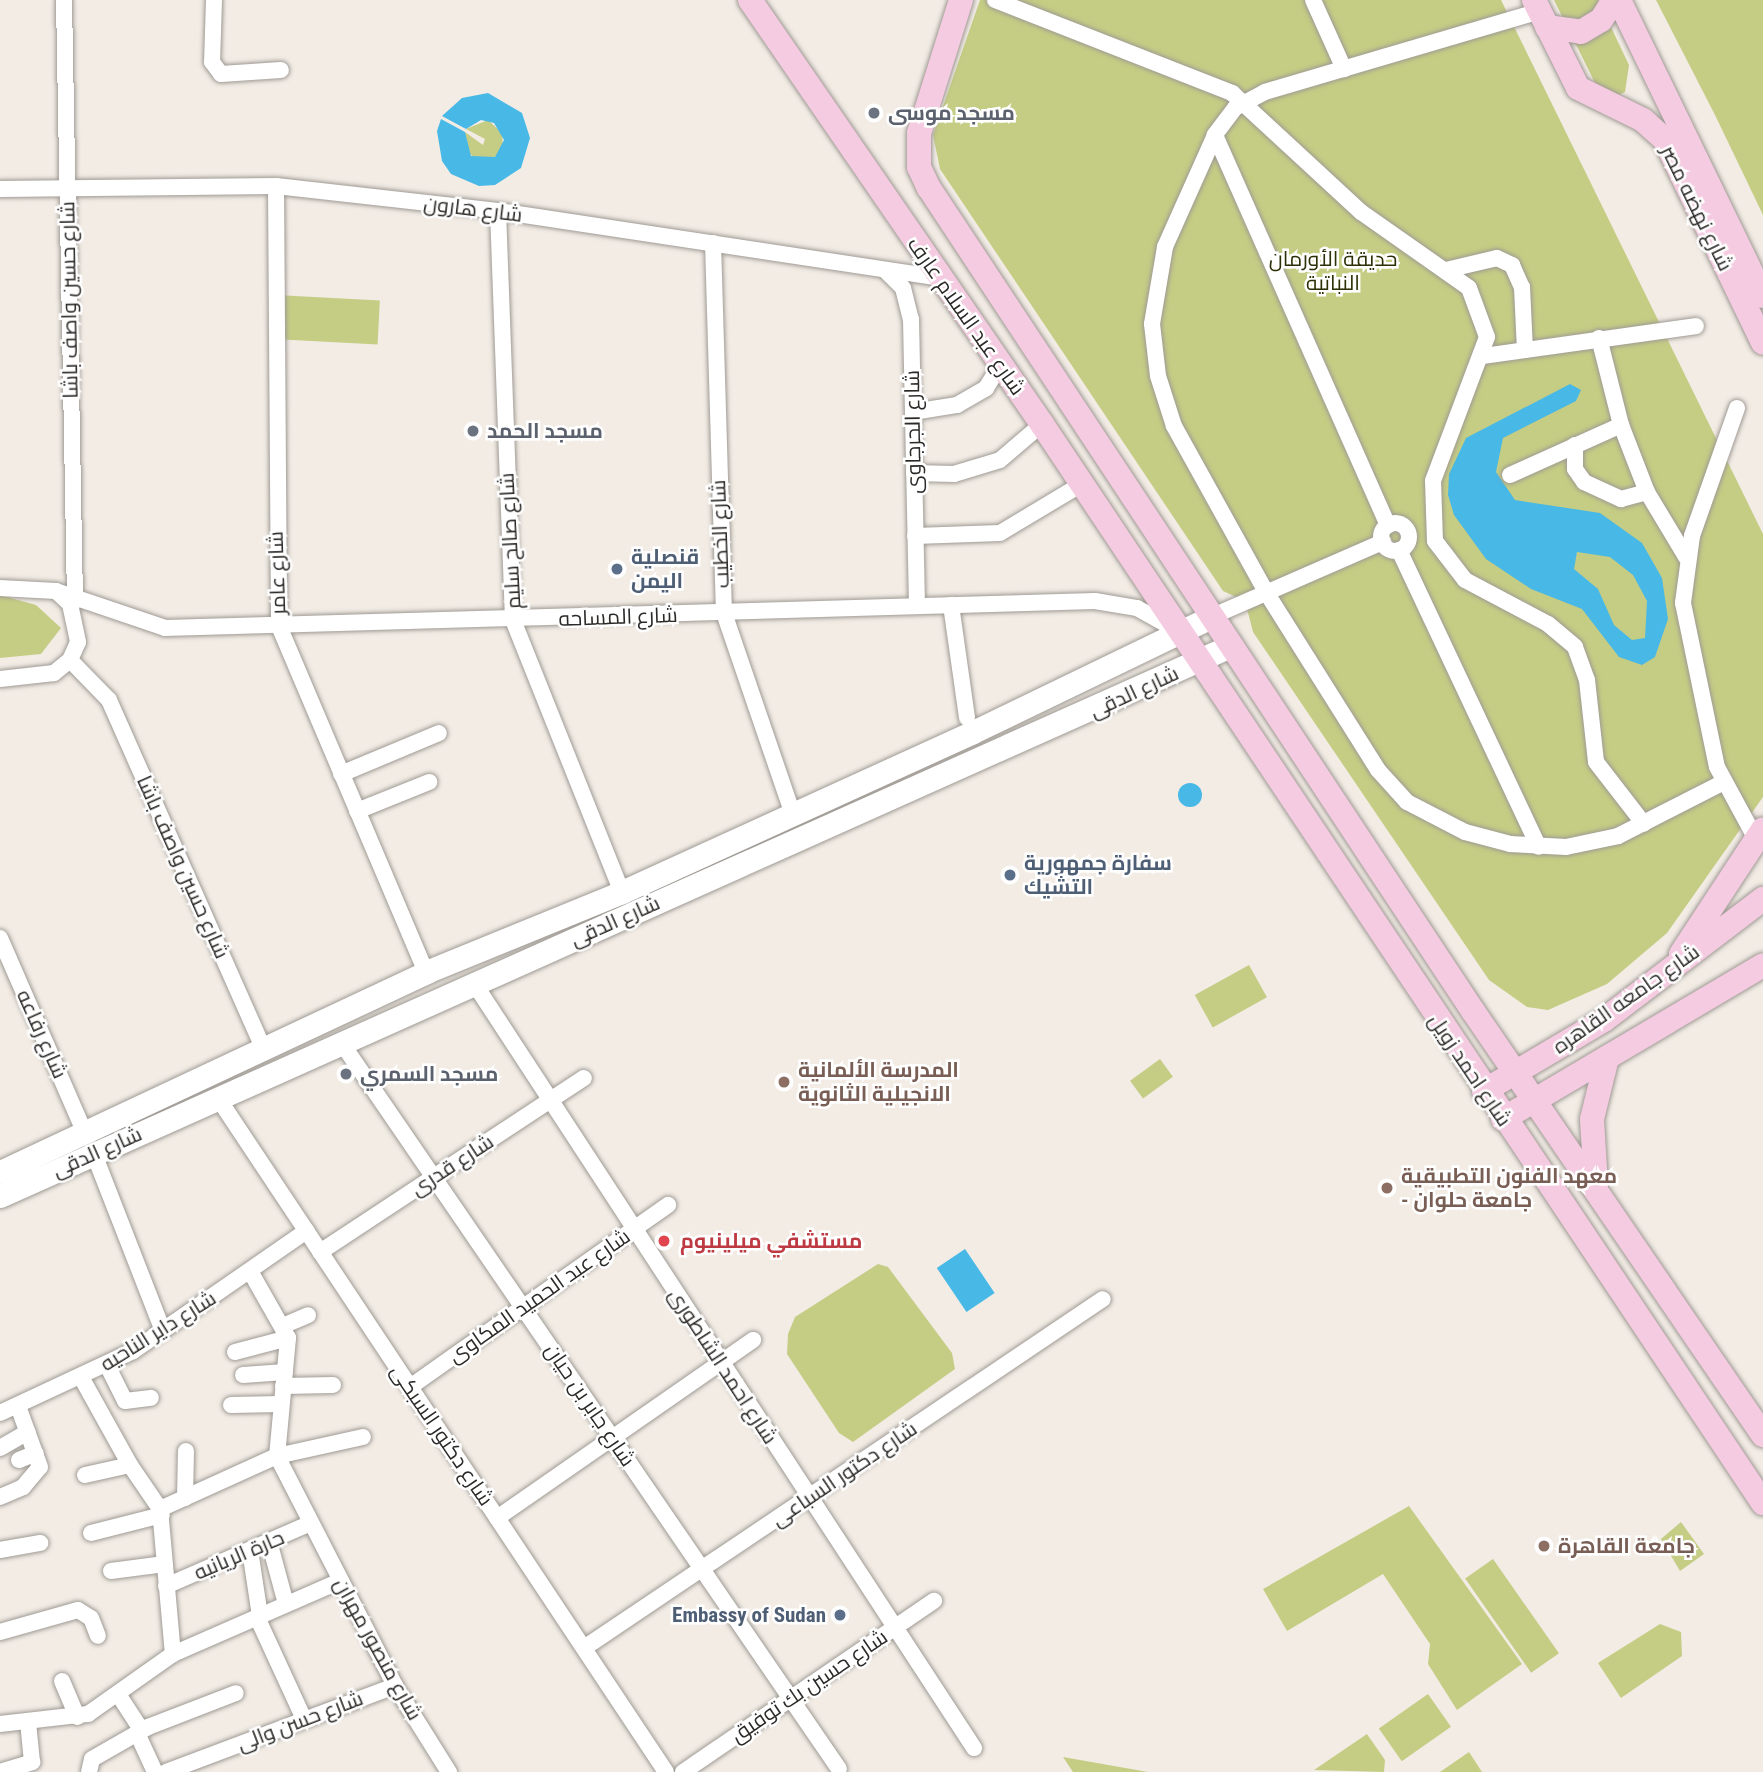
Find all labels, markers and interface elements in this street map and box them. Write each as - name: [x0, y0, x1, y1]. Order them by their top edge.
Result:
- place label: مسجد موسى: [888, 100, 1015, 126]
- marker: مسجد موسى: [866, 105, 882, 121]
- street label: شارع نهضه مصر: [1656, 141, 1738, 275]
- street label: شارع هارون: [422, 190, 524, 228]
- street label: شارع حسين واصف باشا: [55, 201, 83, 399]
- street label: شارع عبد السلام عارف: [902, 232, 1030, 400]
- park label: حديقة الأورمان النباتية: [1269, 246, 1397, 296]
- street label: شارع الجرجاوى: [899, 370, 927, 494]
- place label: مسجد الحمد: [487, 418, 603, 444]
- marker: مسجد الحمد: [465, 423, 481, 439]
- street label: شارع صالح سليم: [494, 472, 526, 610]
- street label: شارع الخطيب: [706, 479, 734, 589]
- street label: شارع عامر: [263, 531, 291, 615]
- place label: قنصلية اليمن: [631, 544, 699, 594]
- marker: قنصلية اليمن: [609, 561, 625, 577]
- street label: شارع المساحه: [558, 602, 678, 632]
- street label: شارع الدقى: [1085, 660, 1183, 724]
- street label: شارع حسين واصف باشا: [131, 772, 235, 962]
- place label: سفارة جمهورية التشيك: [1024, 850, 1172, 900]
- marker: سفارة جمهورية التشيك: [1002, 867, 1018, 883]
- street label: شارع الدقى: [566, 890, 664, 952]
- street label: شارع جامعه القاهره: [1548, 939, 1704, 1059]
- street label: شارع رفاعه: [11, 986, 73, 1082]
- street label: شارع احمد زويل: [1423, 1009, 1517, 1131]
- place label: المدرسة الألمانية الانجيلية الثانوية: [798, 1057, 959, 1107]
- place label: مسجد السمري: [360, 1061, 498, 1087]
- marker: مسجد السمري: [338, 1066, 354, 1082]
- marker: المدرسة الألمانية الانجيلية الثانوية: [776, 1074, 792, 1090]
- street label: شارع الدقى: [48, 1121, 146, 1183]
- street label: شارع قدرى: [406, 1129, 498, 1201]
- place label: معهد الفنون التطبيقية - جامعة حلوان: [1401, 1163, 1617, 1213]
- marker: معهد الفنون التطبيقية - جامعة حلوان: [1379, 1180, 1395, 1196]
- street label: شارع عبد الحميد المكاوى: [443, 1224, 635, 1368]
- place label: مستشفي ميلينيوم: [680, 1228, 862, 1254]
- marker: مستشفي ميلينيوم: [654, 1231, 674, 1251]
- street label: شارع احمد الشاطورى: [663, 1283, 783, 1449]
- street label: شارع داير الناحيه: [95, 1285, 221, 1377]
- street label: شارع جابر بن حيان: [540, 1339, 640, 1471]
- street label: شارع دكتور السبكى: [385, 1359, 499, 1511]
- street label: شارع دكتور السباعى: [766, 1416, 922, 1532]
- street label: حارة الريانيه: [190, 1525, 288, 1585]
- place label: جامعة القاهرة: [1558, 1533, 1695, 1559]
- marker: جامعة القاهرة: [1536, 1538, 1552, 1554]
- street label: شارع منصور مهران: [328, 1573, 428, 1725]
- place label: Embassy of Sudan: [672, 1602, 826, 1628]
- marker: Embassy of Sudan: [832, 1607, 848, 1623]
- street label: شارع حسين بك توفيق: [726, 1624, 892, 1748]
- street label: شارع حسن والى: [233, 1685, 367, 1757]

